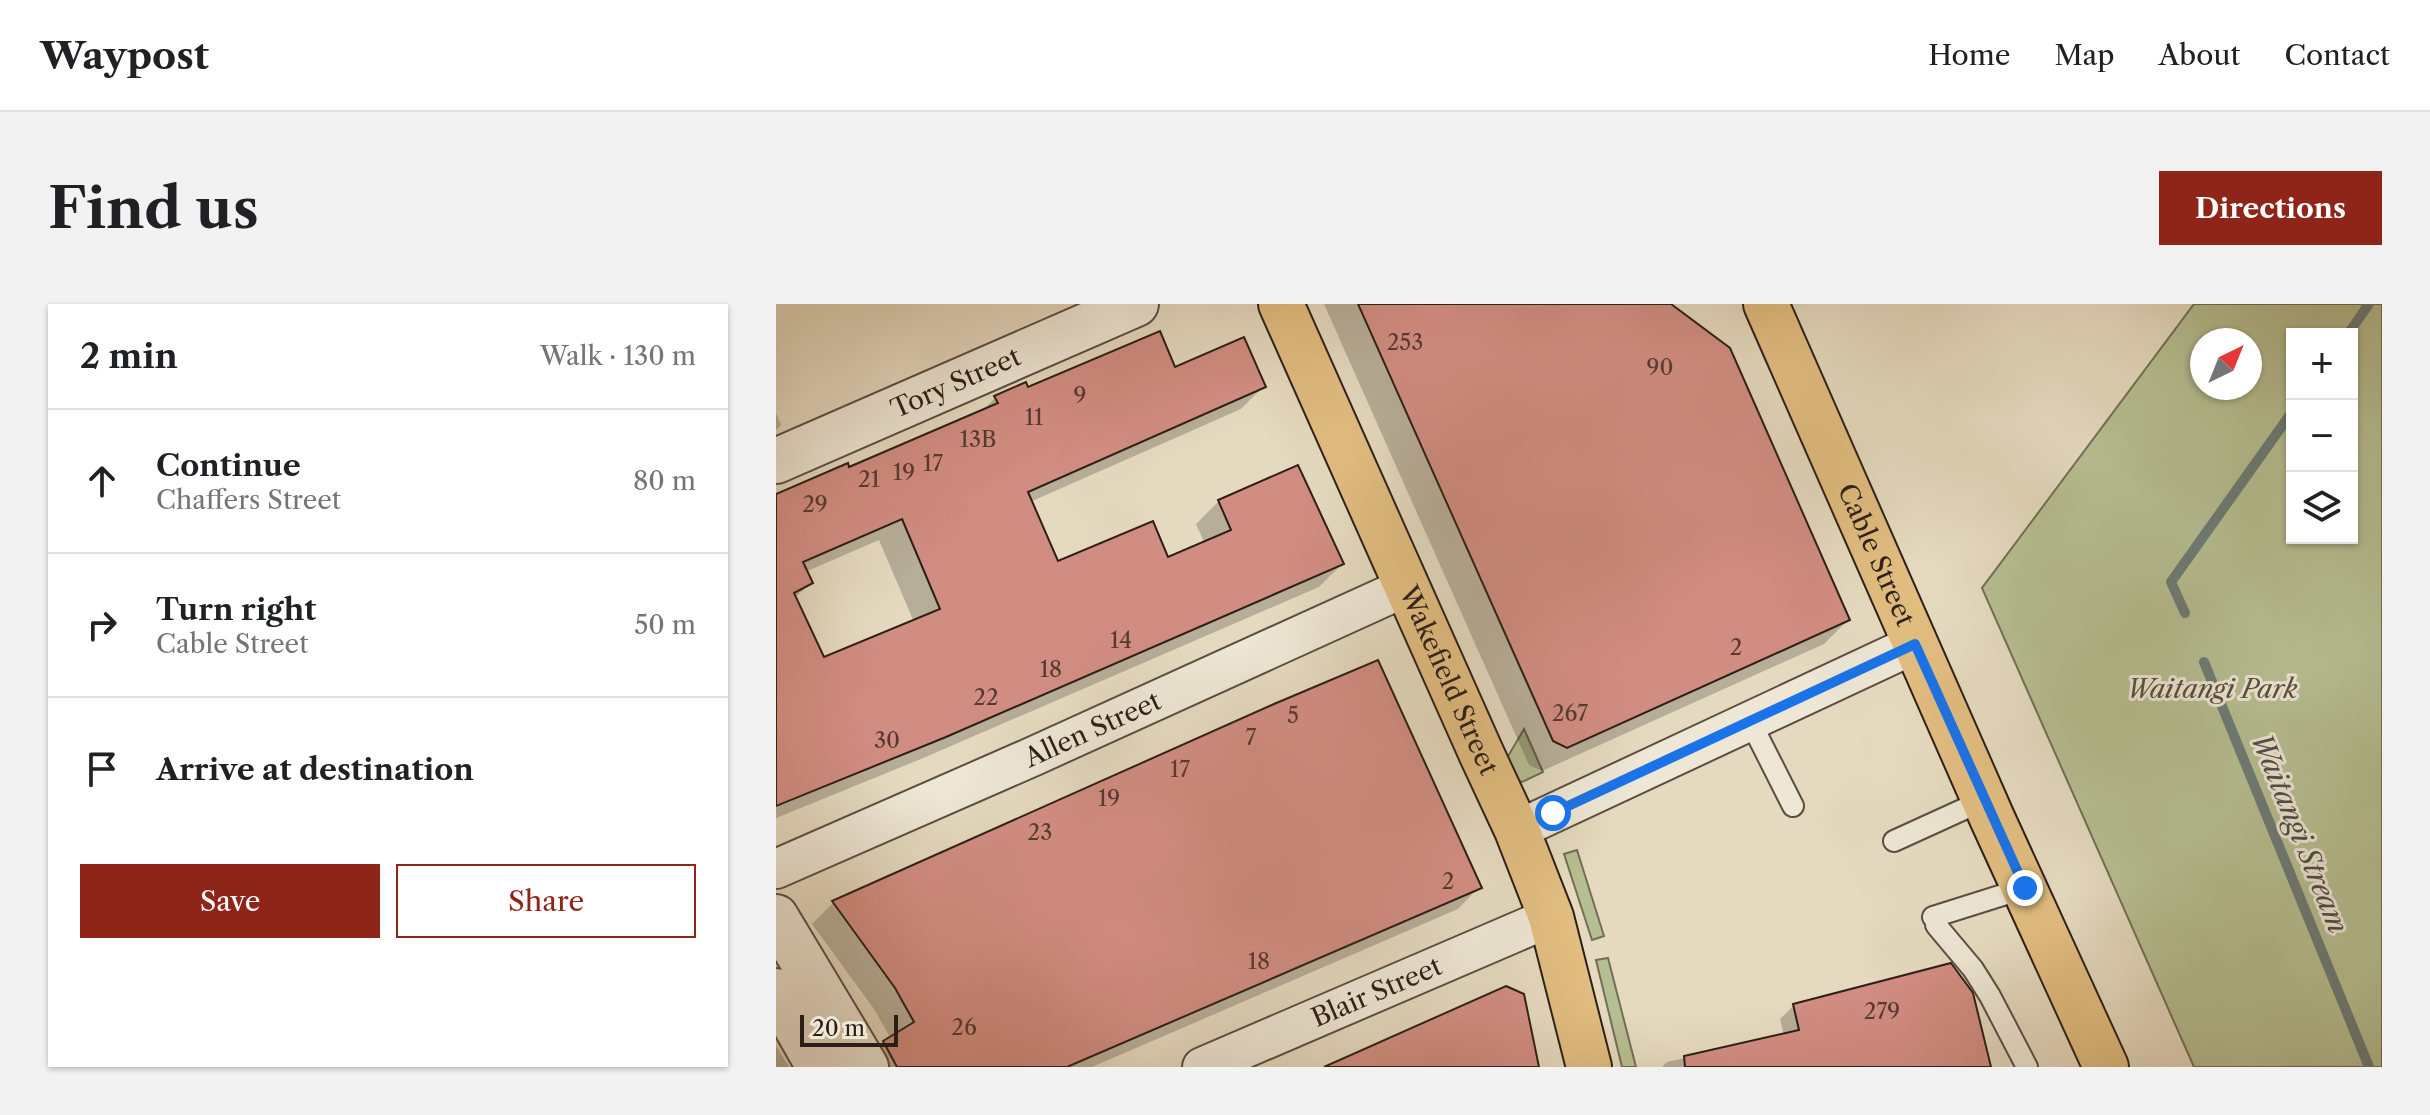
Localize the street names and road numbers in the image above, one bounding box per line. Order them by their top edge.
street label: Tory Street [886,340,1026,425]
street label: Cable Street [1831,479,1922,632]
street label: Wakefield Street [1392,580,1505,781]
street label: Allen Street [1018,684,1166,775]
street label: Blair Street [1307,950,1447,1034]

